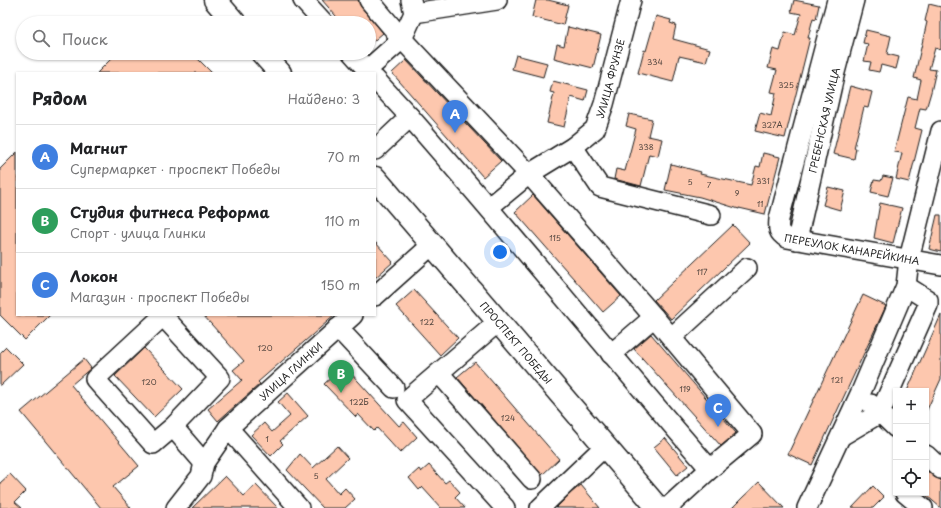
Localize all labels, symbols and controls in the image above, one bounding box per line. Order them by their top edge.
search box [16,16,376,60]
icon: search [30,27,52,49]
text: Поиск [62,27,108,50]
street label: УЛИЦА ФРУНЗЕ [592,37,628,120]
house number: 334 [647,56,663,68]
street label: ГРЕБЕНСКАЯ УЛИЦА [804,65,843,174]
house number: 325 [778,79,794,91]
text: Рядом [32,85,87,111]
text: Найдено: 3 [288,89,360,108]
pin: A [442,100,468,133]
house number: 327А [761,119,783,131]
text: Магнит [70,136,127,159]
house number: 338 [638,141,654,153]
text: A [40,147,50,166]
text: 70 m [327,147,360,166]
text: Супермаркет · проспект Победы [70,159,280,178]
house number: 331 [756,175,770,187]
house number: 5 [687,176,693,188]
house number: 7 [707,179,712,191]
house number: 9 [735,187,740,199]
house number: 11 [757,198,763,210]
text: Студия фитнеса Реформа [70,200,270,223]
text: B [41,211,49,230]
text: 110 m [325,211,360,230]
text: Спорт · улица Глинки [70,223,206,242]
street label: ПЕРЕУЛОК КАНАРЕЙКИНА [783,230,921,268]
house number: 115 [549,232,561,244]
your location [490,242,510,262]
text: Локон [70,264,118,287]
house number: 117 [696,266,708,278]
text: C [40,275,50,294]
text: 150 m [321,275,360,294]
text: Магазин · проспект Победы [70,287,250,306]
street label: ПРОСПЕКТ ПОБЕДЫ [477,298,556,387]
house number: 122 [420,316,434,328]
street label: УЛИЦА ГЛИНКИ [255,338,325,404]
house number: 120 [257,342,273,354]
pin: B [328,360,354,393]
house number: 121 [831,374,843,386]
house number: 120 [141,376,157,388]
house number: 119 [679,383,691,395]
map controls [893,388,929,496]
button: + [893,388,929,424]
pin: C [705,394,731,427]
house number: 122Б [349,396,369,408]
house number: 124 [501,412,515,424]
button: − [893,424,929,460]
house number: 1 [265,433,269,445]
button: locate [893,460,929,496]
house number: 5 [313,470,319,482]

